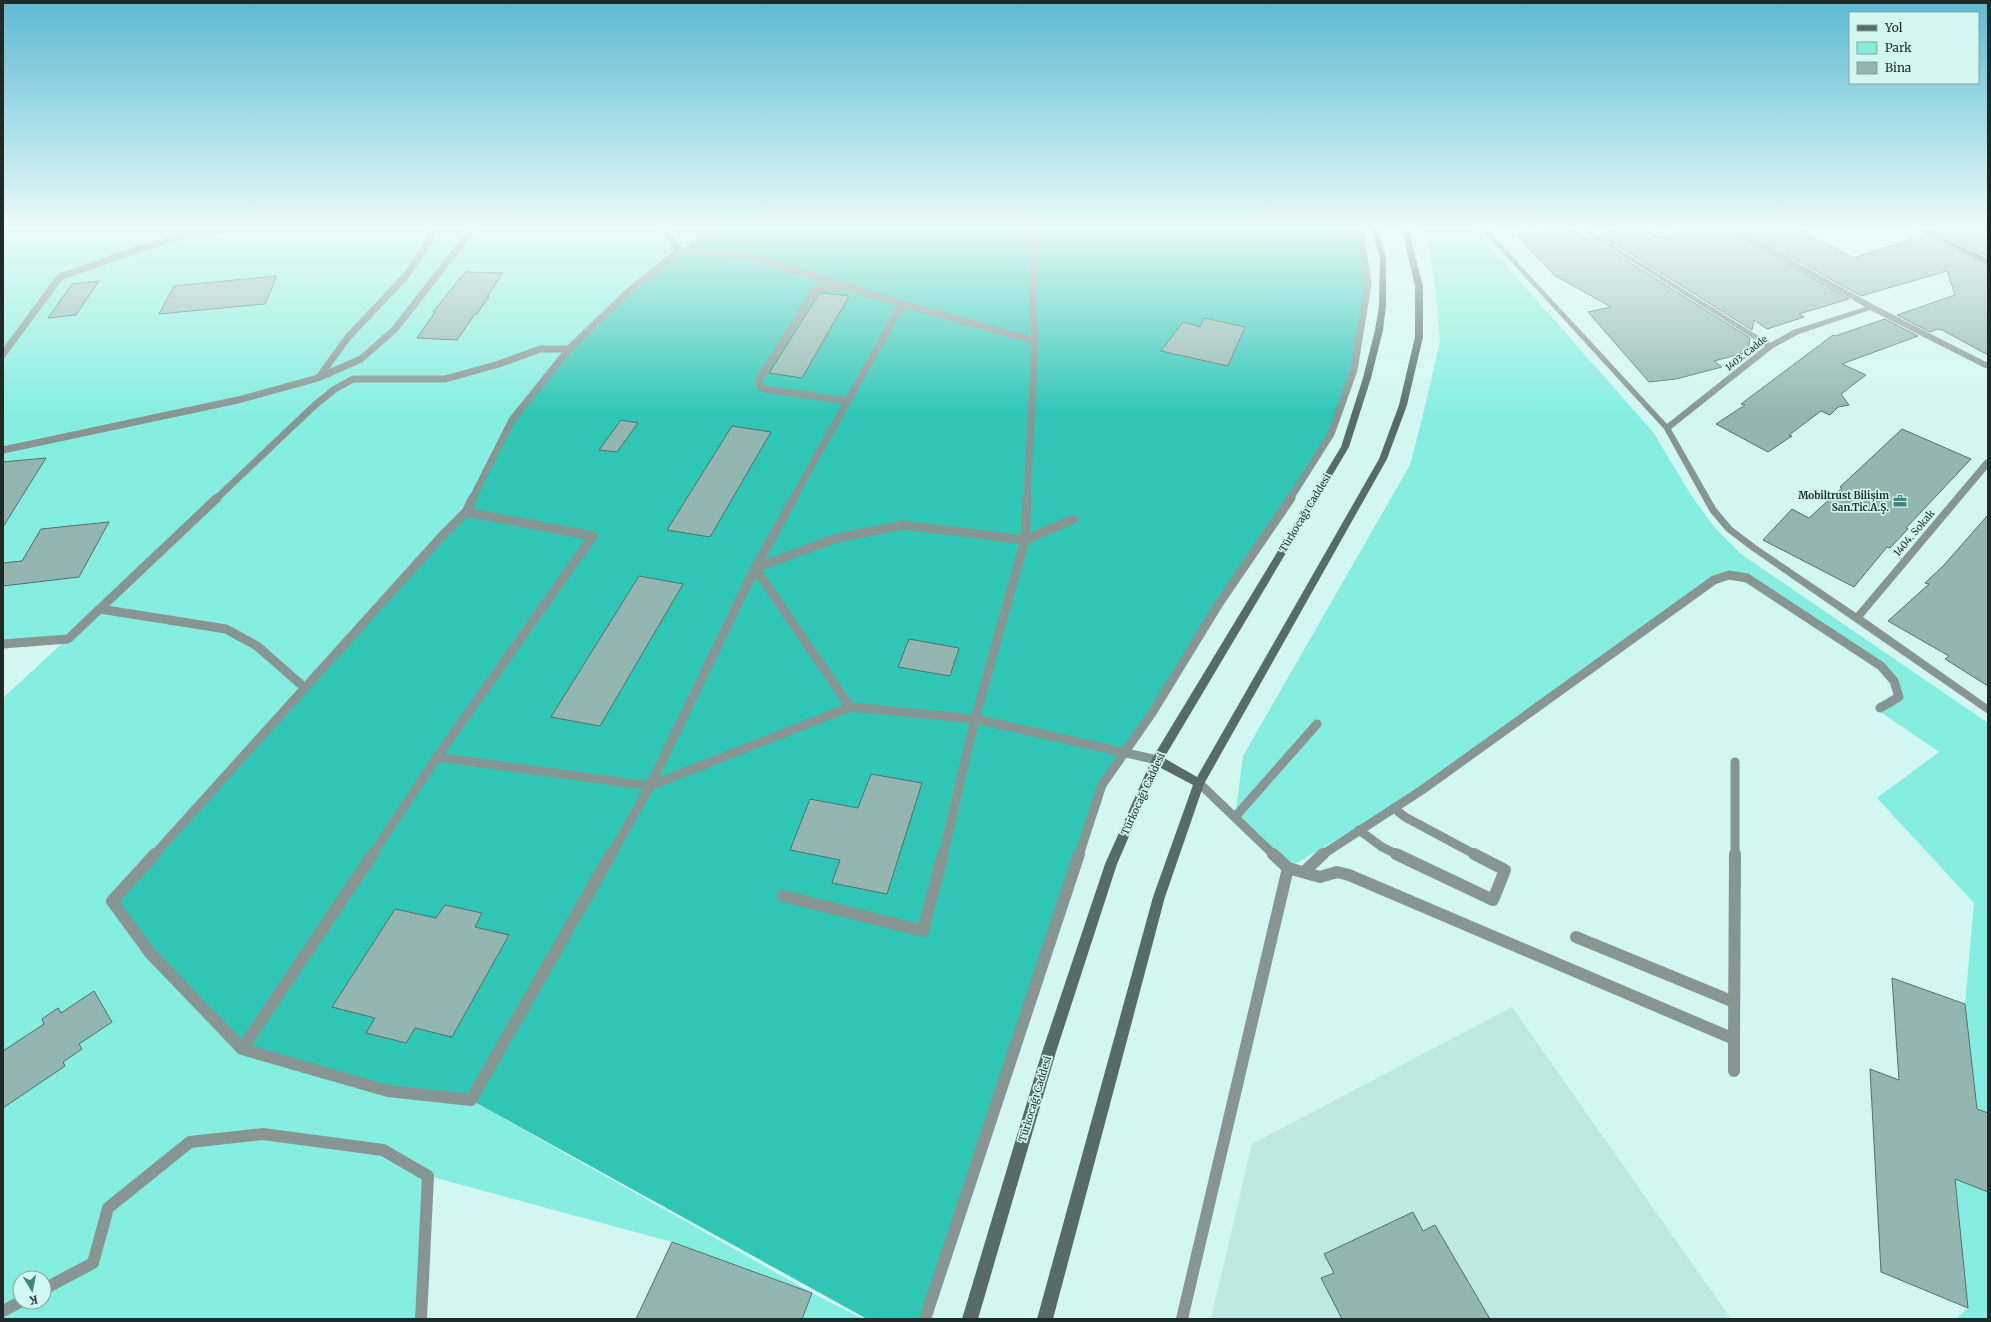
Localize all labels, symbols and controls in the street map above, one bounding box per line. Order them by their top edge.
legend [1849,12,1979,84]
text: Yol [1884,20,1903,35]
text: Park [1885,40,1912,55]
text: Bina [1885,60,1912,75]
street label: 1403. Cadde [1723,333,1769,373]
street label: Türkocağı Caddesi [1276,471,1334,555]
place label: Mobiltrust Bilişim San.Tic.A.Ş. [1798,489,1889,514]
office icon: Mobiltrust Bilişim San.Tic.A.Ş. [1892,493,1908,509]
street label: 1404. Sokak [1891,506,1938,559]
street label: Türkocağı Caddesi [1118,751,1168,837]
street label: Türkocağı Caddesi [1016,1054,1054,1144]
north arrow [12,1270,52,1310]
text: K [28,1292,39,1308]

